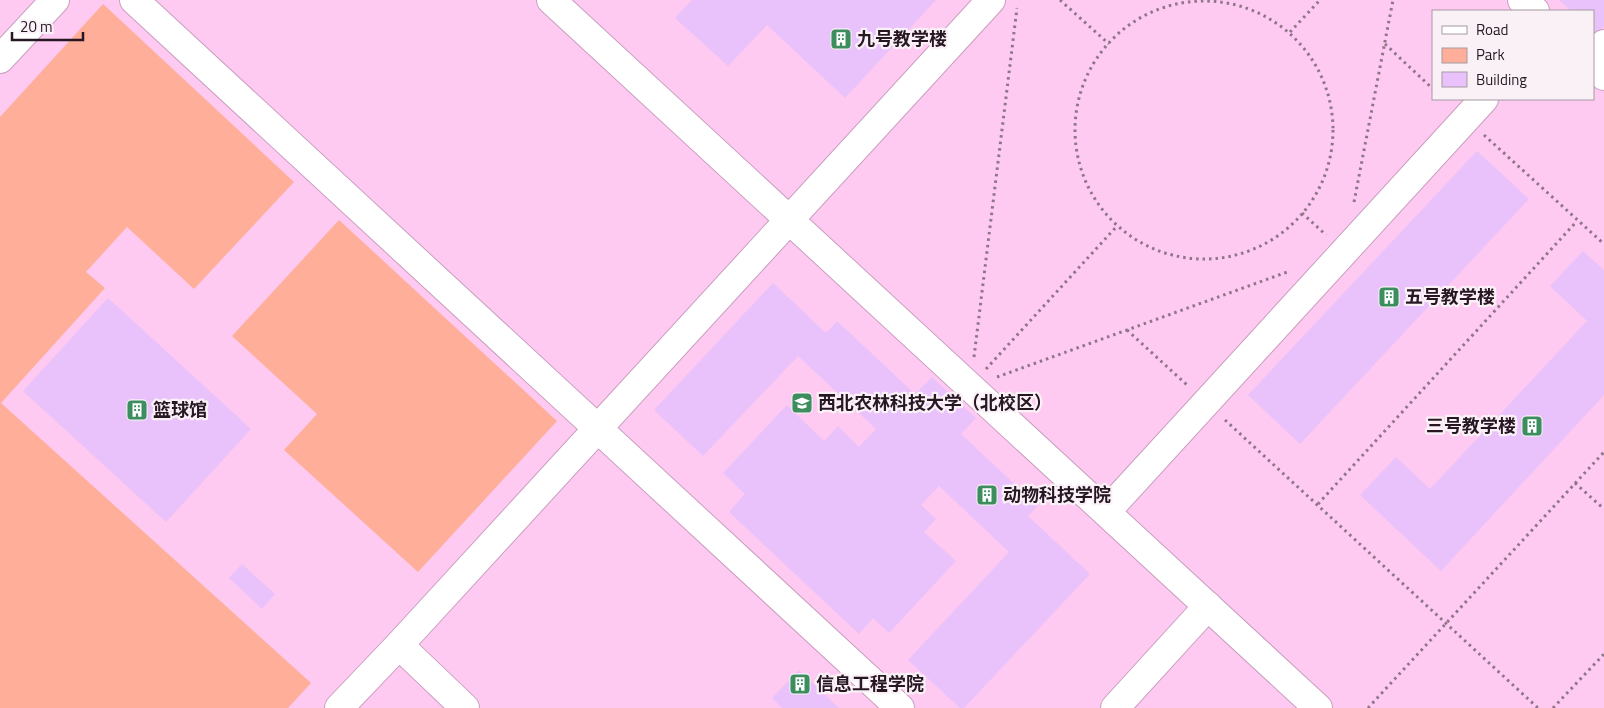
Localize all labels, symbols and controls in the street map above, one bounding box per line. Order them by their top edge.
scale bar [12,10,84,42]
legend [1432,10,1594,100]
text: 20 m [20,15,53,38]
text: Road [1476,18,1508,41]
place label: 九号教学楼 [857,25,947,52]
building icon: 九号教学楼 [829,27,853,51]
text: Park [1476,43,1505,66]
text: Building [1476,68,1527,91]
place label: 五号教学楼 [1405,283,1495,310]
building icon: 五号教学楼 [1377,285,1401,309]
place label: 西北农林科技大学（北校区） [818,389,1052,416]
school or university icon: 西北农林科技大学（北校区） [790,391,814,415]
place label: 篮球馆 [153,396,207,423]
building icon: 篮球馆 [125,398,149,422]
place label: 三号教学楼 [1426,412,1516,439]
building icon: 三号教学楼 [1520,414,1544,438]
place label: 动物科技学院 [1003,481,1111,508]
building icon: 动物科技学院 [975,483,999,507]
place label: 信息工程学院 [816,670,924,697]
building icon: 信息工程学院 [788,672,812,696]

